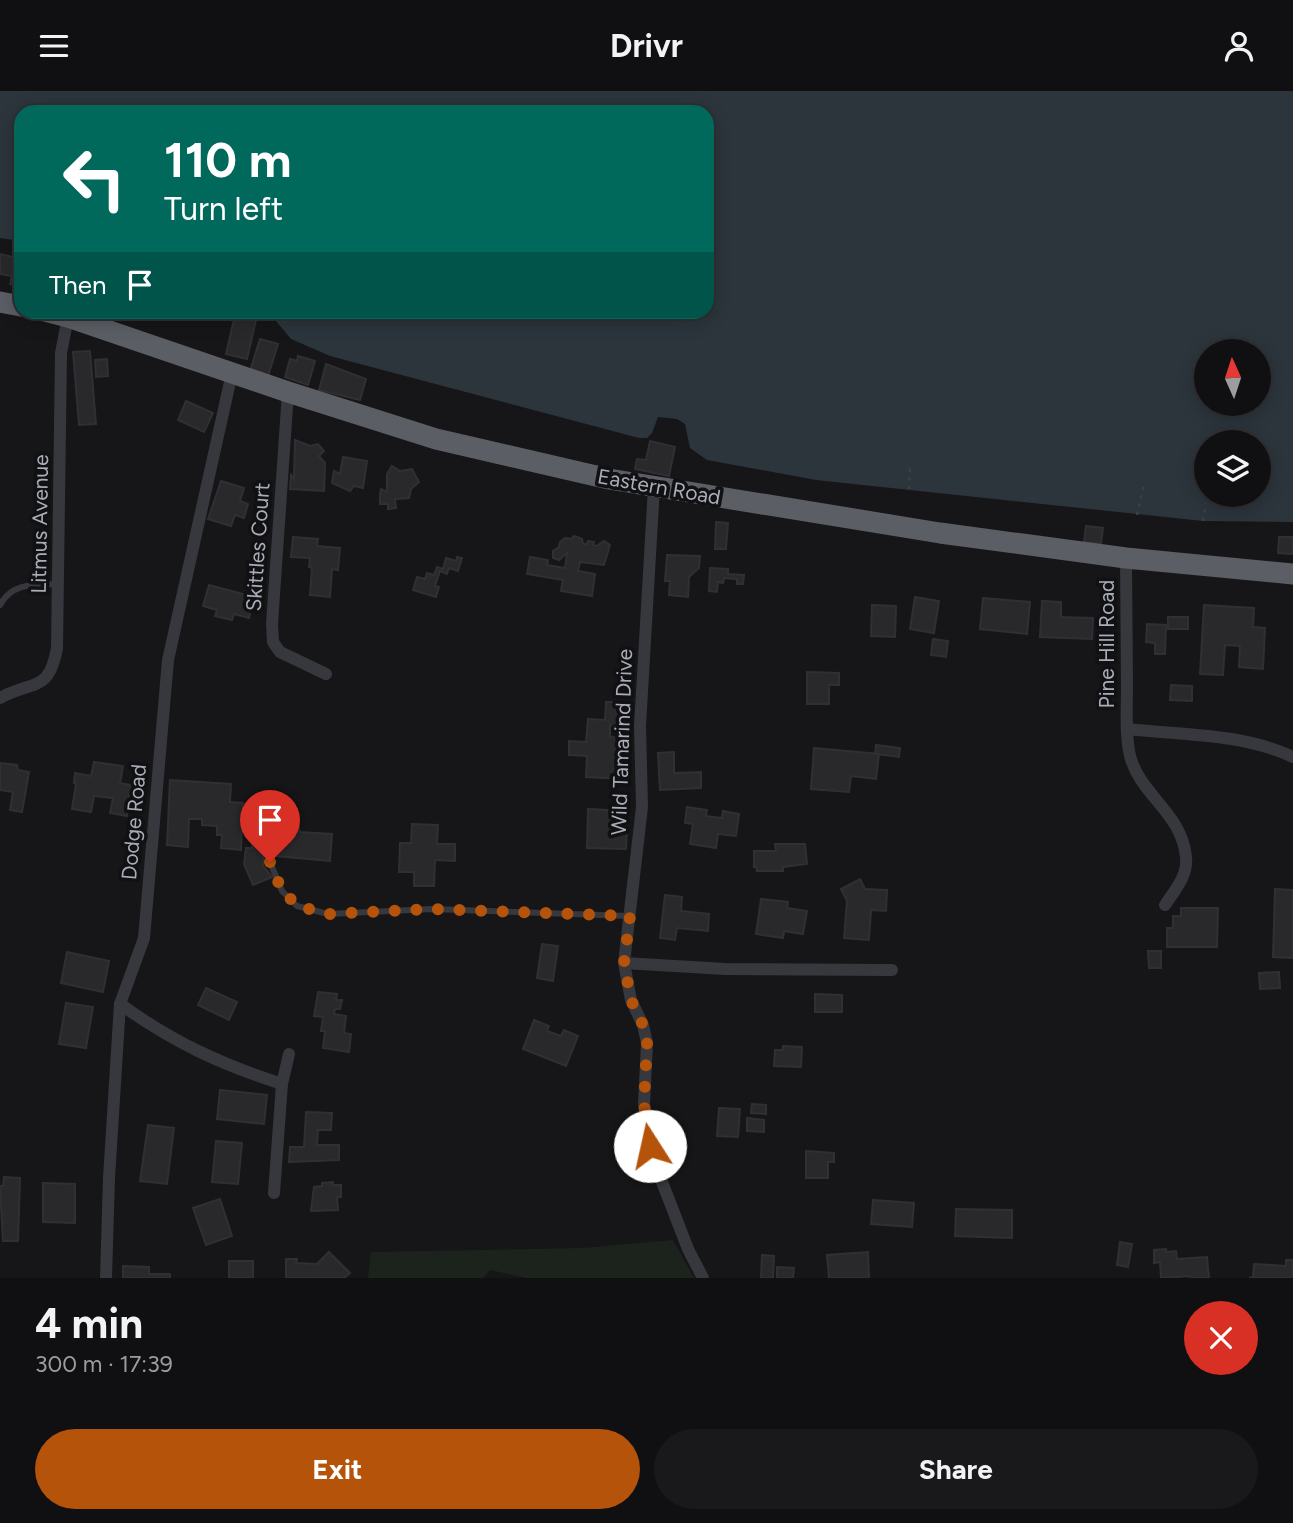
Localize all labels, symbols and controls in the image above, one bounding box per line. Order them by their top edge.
icon: menu [35,27,73,65]
text: Drivr [610,27,683,65]
icon: person [1220,27,1258,65]
text: 110 m [164,130,292,189]
icon: left [49,133,140,224]
text: Turn left [164,190,283,228]
icon: arrive [121,266,159,304]
text: Then [49,269,107,301]
north arrow [1194,339,1270,417]
map controls [1194,339,1271,507]
button: layers [1194,430,1271,507]
street label: Litmus Avenue [26,454,53,594]
street label: Eastern Road [596,463,723,510]
street label: Skittles Court [241,482,274,612]
street label: Pine Hill Road [1094,580,1119,708]
street label: Wild Tamarind Drive [606,648,637,836]
street label: Dodge Road [116,763,151,881]
pin [240,790,300,862]
icon: arrive [251,801,289,839]
position arrow [613,1109,687,1183]
text: 4 min [35,1298,143,1349]
button: close [1184,1301,1258,1375]
text: 300 m · 17:39 [35,1350,173,1378]
button: Exit [35,1429,640,1509]
button: Share [654,1429,1258,1509]

